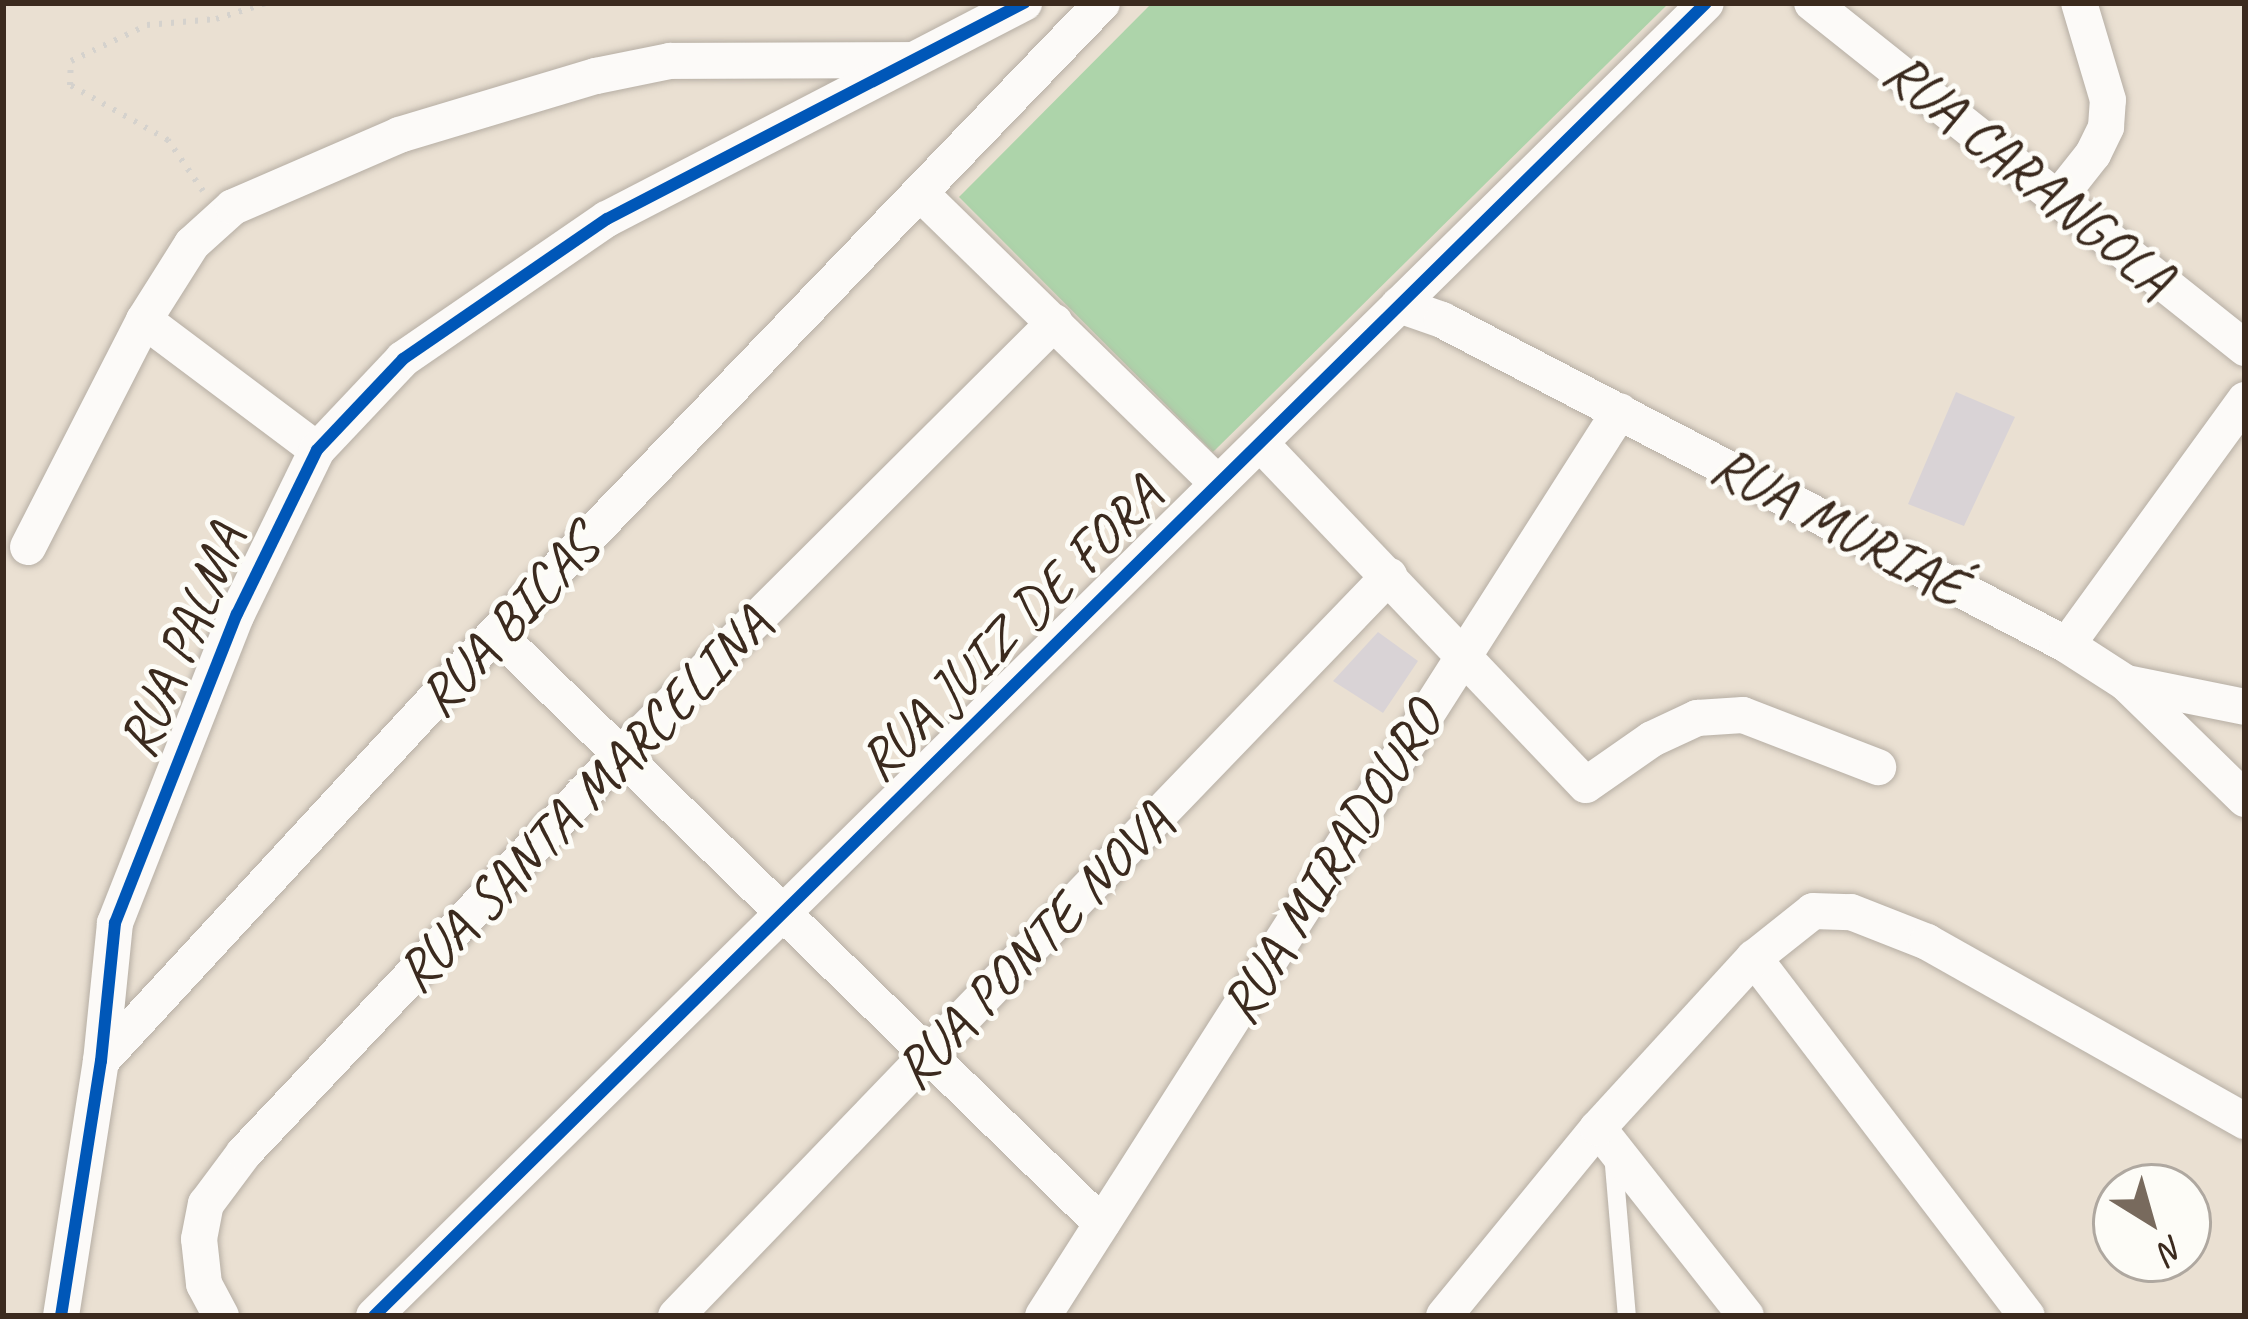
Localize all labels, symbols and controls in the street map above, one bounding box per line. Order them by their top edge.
street label: RUA CARANGOLA [1871,38,2187,312]
street label: RUA MURIAÉ [1701,431,1977,621]
street label: RUA JUIZ DE FORA [845,464,1175,794]
street label: RUA BICAS [404,514,612,730]
street label: RUA PALMA [103,516,261,766]
street label: RUA SANTA MARCELINA [379,590,787,1008]
street label: RUA MIRADOURO [1205,689,1457,1037]
street label: RUA PONTE NOVA [879,788,1187,1104]
north arrow [2092,1163,2212,1283]
text: N [2151,1226,2193,1272]

